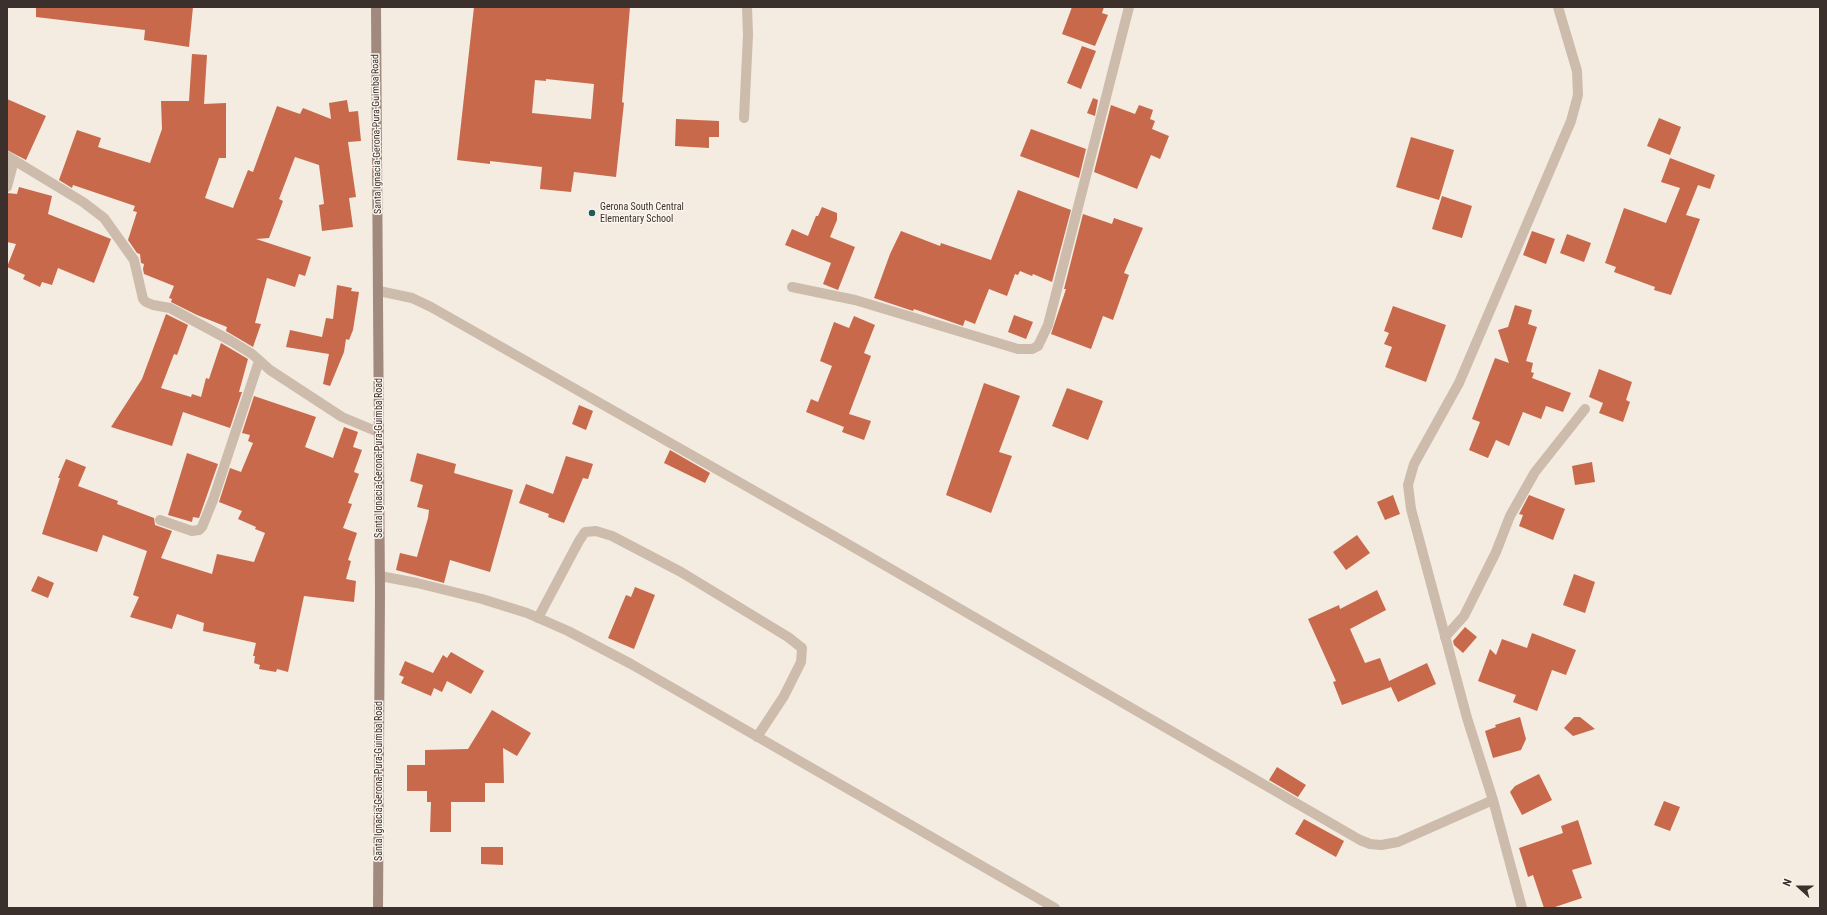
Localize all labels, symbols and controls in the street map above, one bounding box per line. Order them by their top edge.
street label: Santa Ignacia-Gerona-Pura-Guimba Road [370,54,384,214]
place label: Gerona South Central Elementary School [600,201,684,224]
marker: Gerona South Central Elementary School [587,208,597,218]
street label: Santa Ignacia-Gerona-Pura-Guimba Road [373,378,385,538]
street label: Santa Ignacia-Gerona-Pura-Guimba Road [373,701,385,861]
north arrow [1779,867,1819,907]
text: N [1780,877,1795,888]

